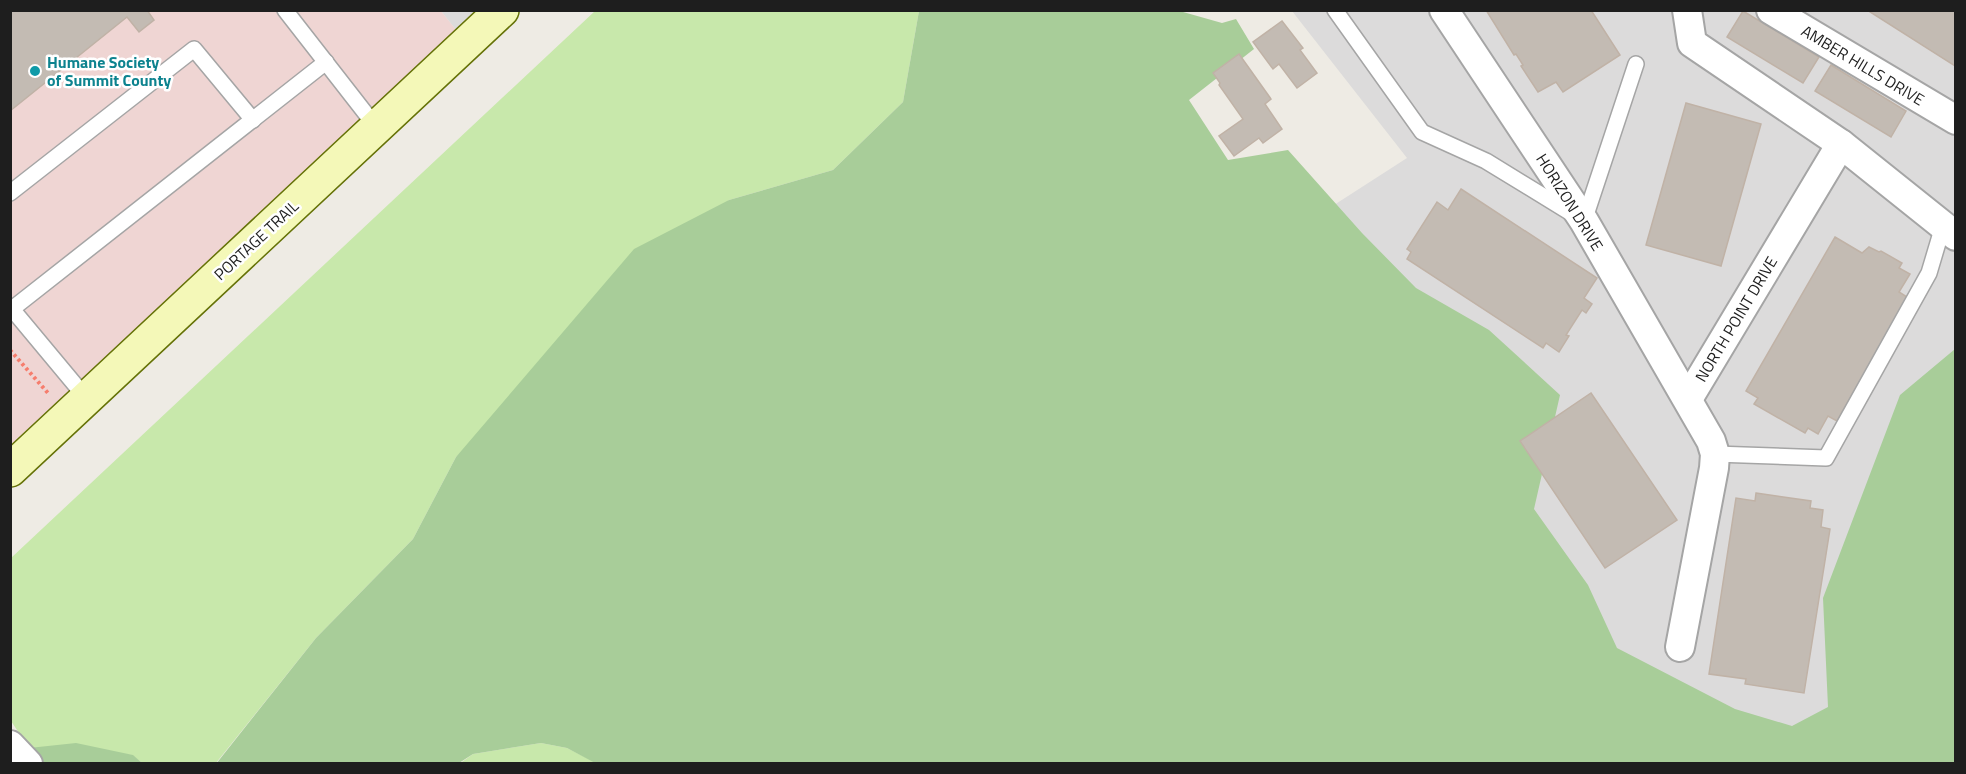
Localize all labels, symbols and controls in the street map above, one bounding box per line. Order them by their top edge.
street label: AMBER HILLS DRIVE [1797,19,1929,111]
place label: Humane Society of Summit County [47,50,171,92]
marker: Humane Society of Summit County [28,64,42,78]
street label: HORIZON DRIVE [1530,149,1610,255]
street label: PORTAGE TRAIL [208,194,304,286]
street label: NORTH POINT DRIVE [1689,251,1783,386]

